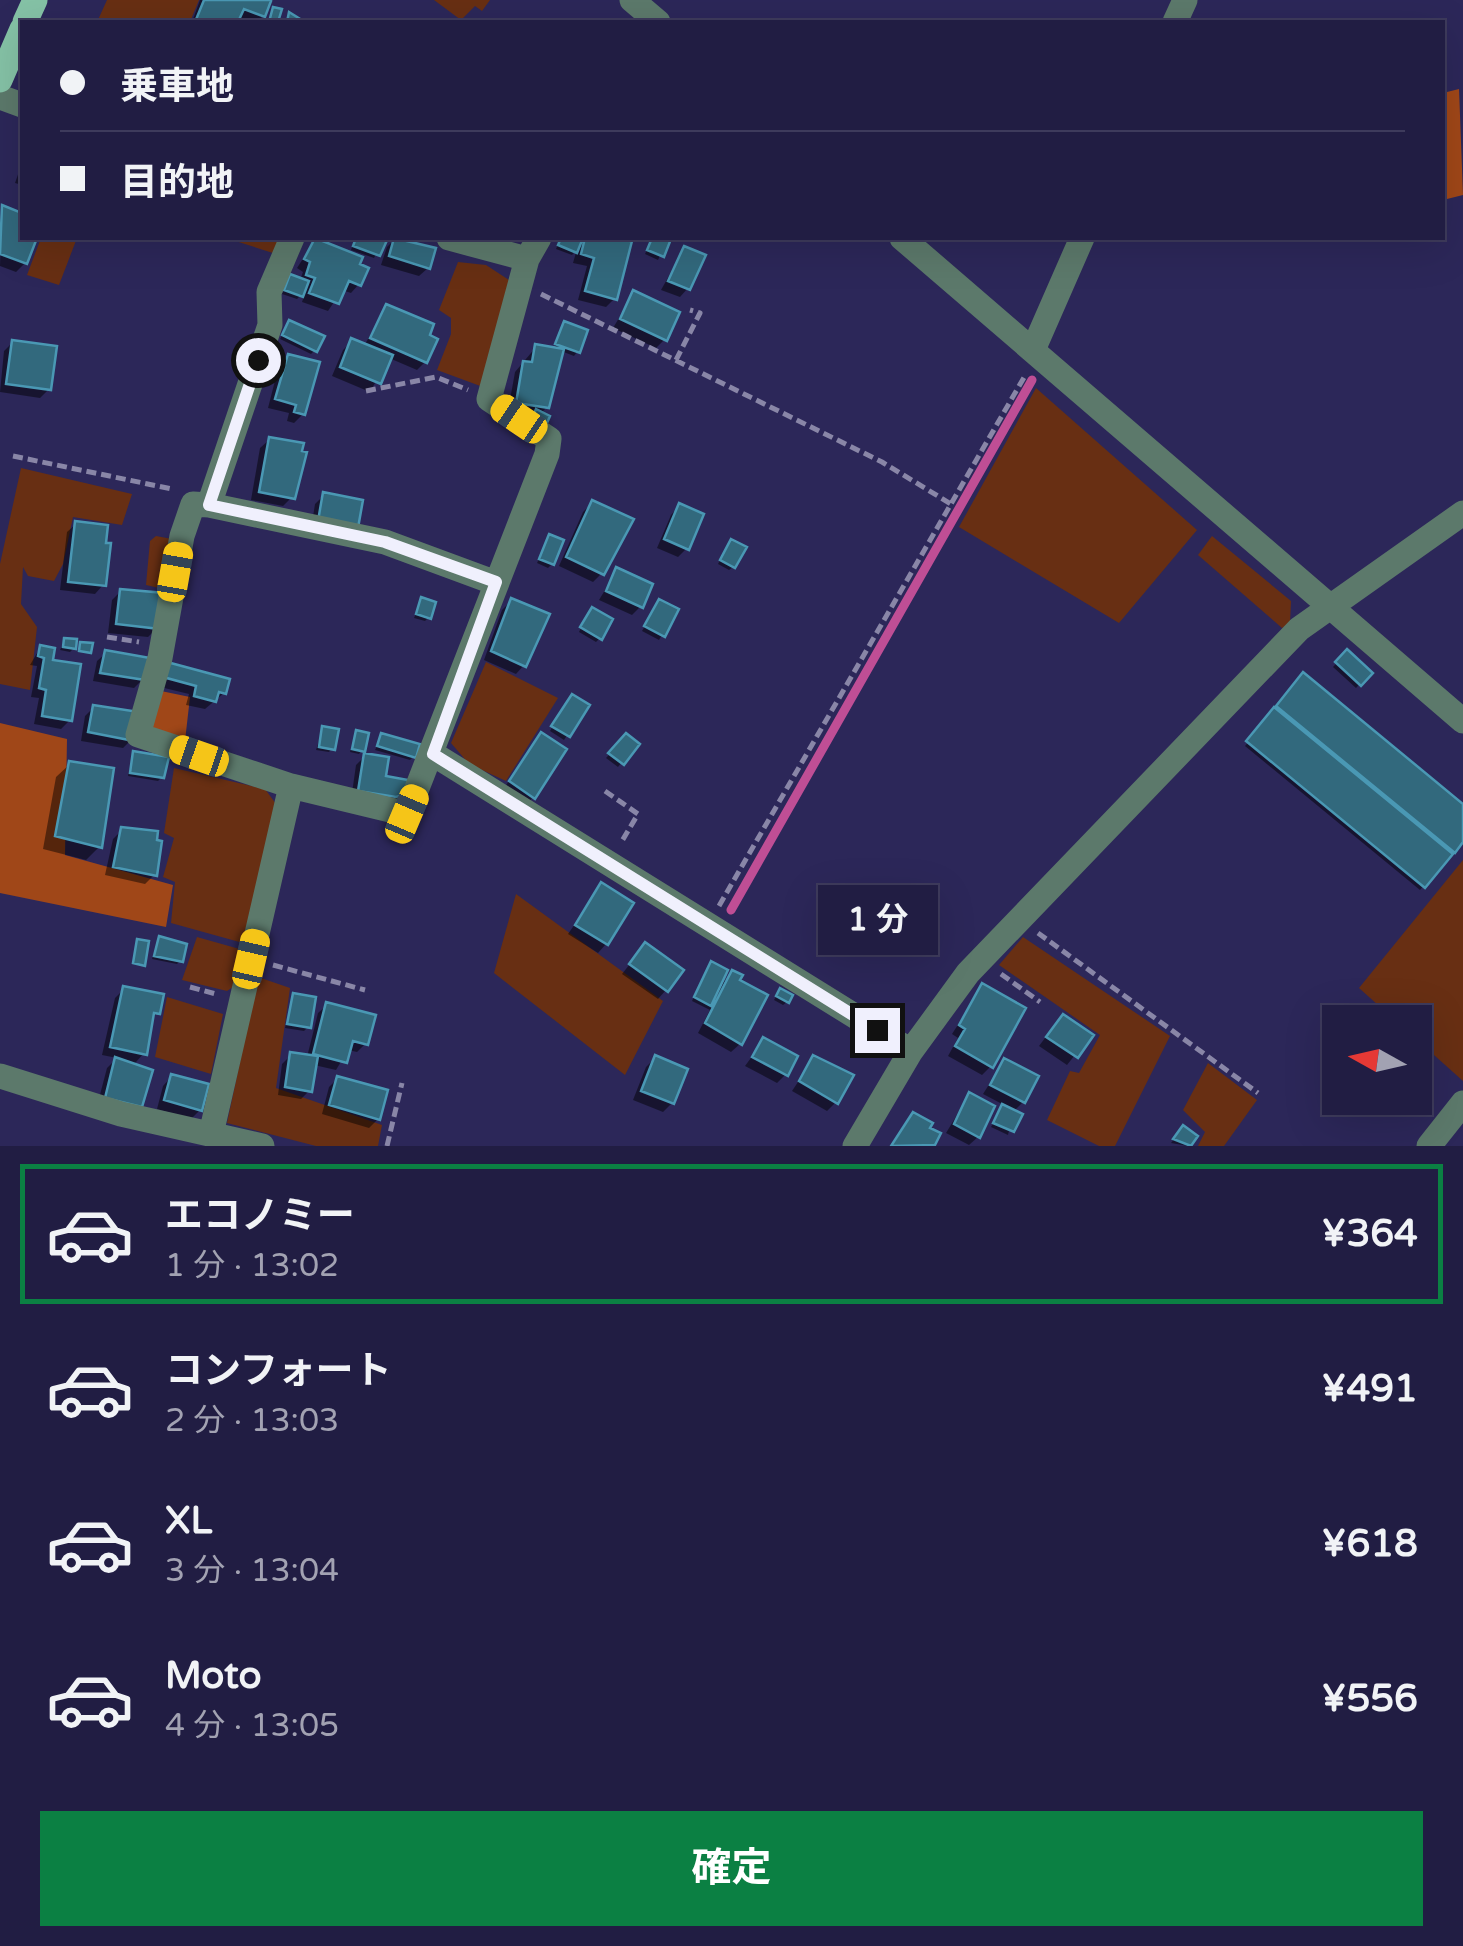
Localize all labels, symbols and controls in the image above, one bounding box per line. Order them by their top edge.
text: 乗車地 [120,64,234,110]
text: 目的地 [120,160,234,206]
route start [236,338,281,383]
car [486,390,552,448]
car [155,540,195,604]
car [166,732,232,780]
car [381,781,433,847]
callout: 1 分 [817,885,937,955]
text: 1 分 [848,901,908,939]
car [230,926,272,992]
north arrow [1322,1005,1432,1115]
map controls [1322,1005,1432,1115]
route end [855,1008,900,1053]
icon: car [45,1189,135,1279]
text: エコノミー [165,1193,355,1239]
text: ¥364 [1321,1211,1418,1257]
text: 1 分 · 13:02 [165,1247,339,1285]
icon: car [45,1344,135,1434]
text: コンフォート [165,1348,392,1394]
text: ¥491 [1321,1366,1418,1412]
text: 2 分 · 13:03 [165,1402,339,1440]
text: XL [165,1498,212,1544]
icon: car [45,1499,135,1589]
text: ¥618 [1321,1521,1418,1567]
text: 3 分 · 13:04 [165,1552,339,1590]
text: Moto [165,1653,261,1699]
icon: car [45,1654,135,1744]
text: ¥556 [1321,1676,1418,1722]
text: 4 分 · 13:05 [165,1707,339,1745]
button: 確定 [40,1811,1423,1926]

